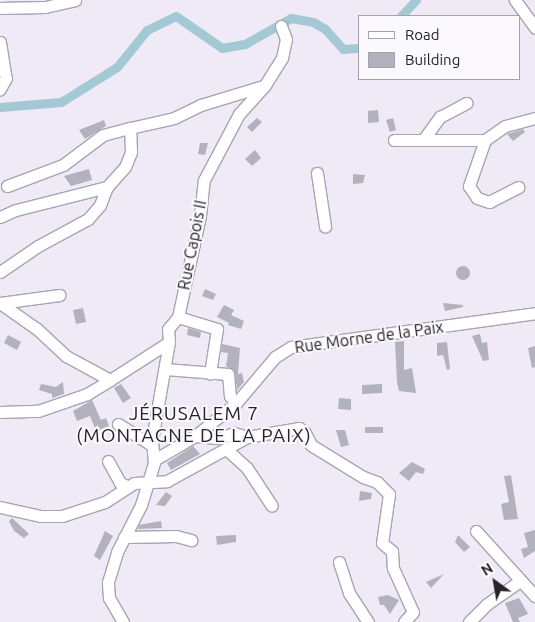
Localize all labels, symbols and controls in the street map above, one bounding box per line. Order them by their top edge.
legend [358,15,520,80]
text: Road [405,26,440,43]
text: Building [405,51,460,68]
street label: Rue Capois II [174,198,210,292]
street label: Rue Morne de la Paix [293,317,445,357]
district label: JÉRUSALEM 7 (MONTAGNE DE LA PAIX) [74,403,314,447]
north arrow [470,557,520,607]
text: N [478,560,496,579]

